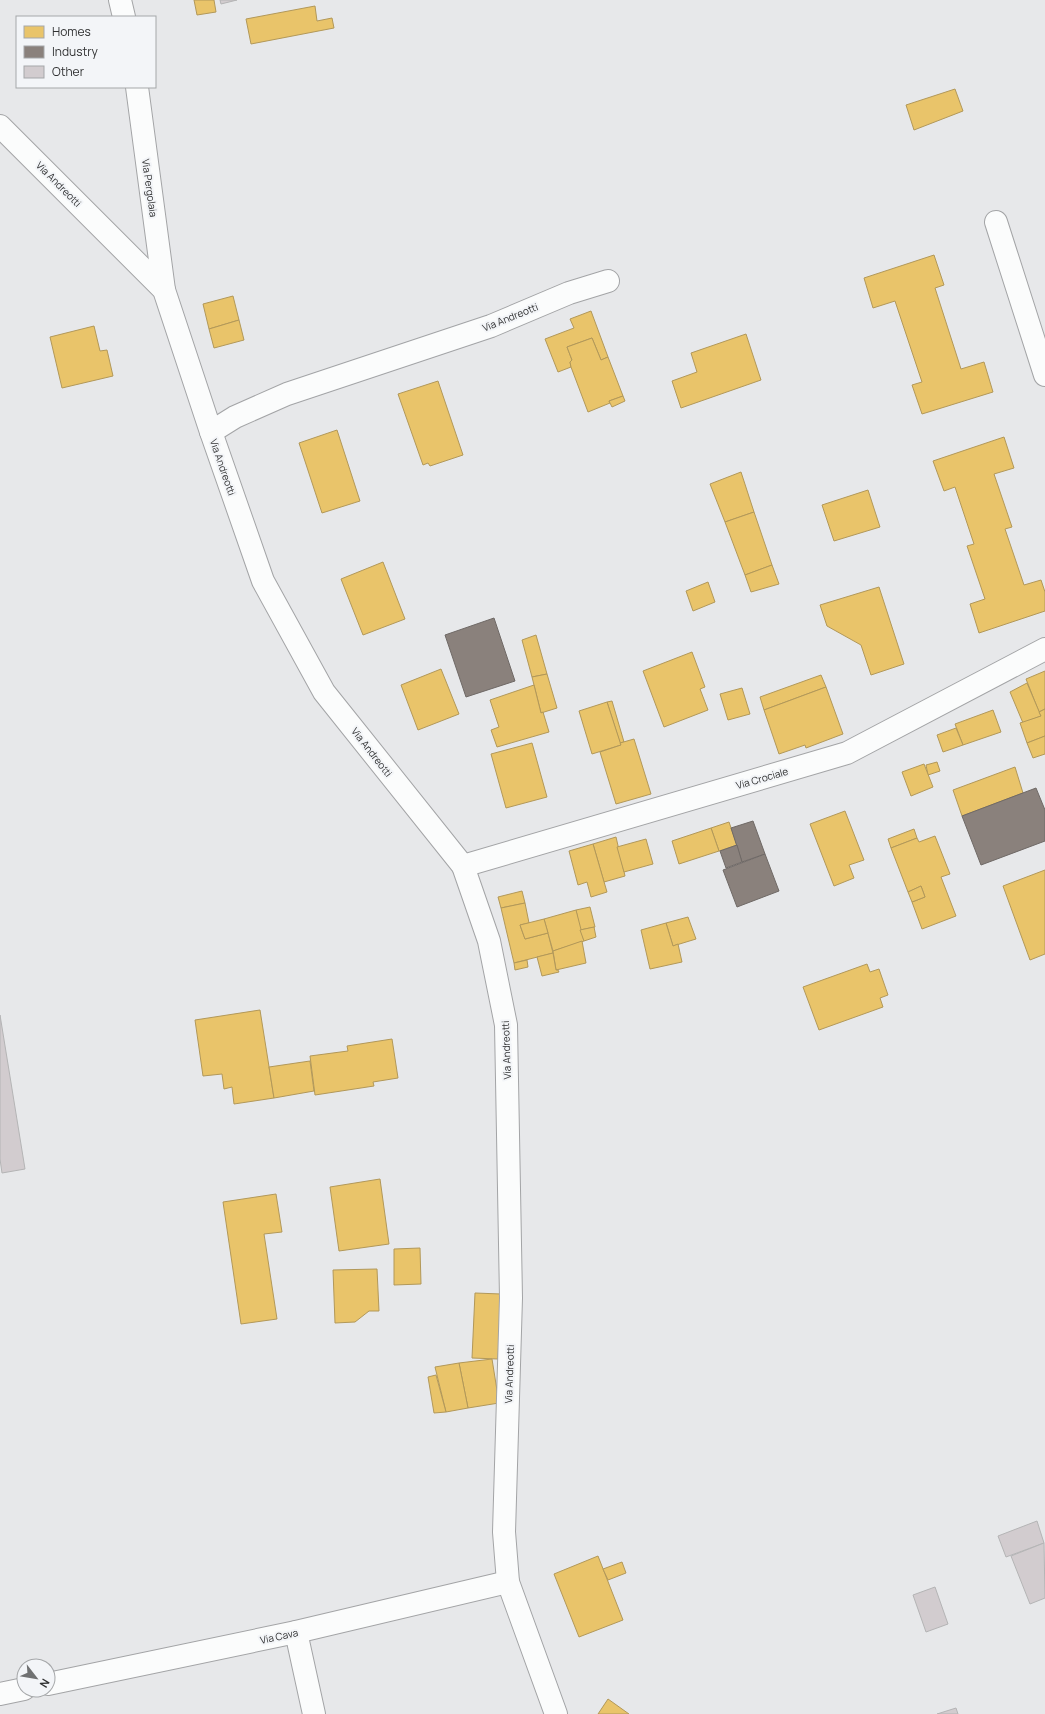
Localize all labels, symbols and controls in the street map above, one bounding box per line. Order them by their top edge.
legend [16,16,156,88]
text: Homes [52,23,91,40]
text: Industry [52,43,98,60]
text: Other [52,63,85,80]
street label: Via Andreotti [33,158,85,210]
street label: Via Pergolaia [139,158,161,218]
street label: Via Andreotti [480,299,540,335]
street label: Via Andreotti [207,437,239,497]
street label: Via Andreotti [348,724,396,780]
street label: Via Crociale [734,764,790,792]
street label: Via Andreotti [498,1020,514,1080]
street label: Via Andreotti [501,1344,517,1404]
street label: Via Cava [259,1625,299,1647]
north arrow [16,1658,56,1698]
text: N [36,1676,53,1691]

